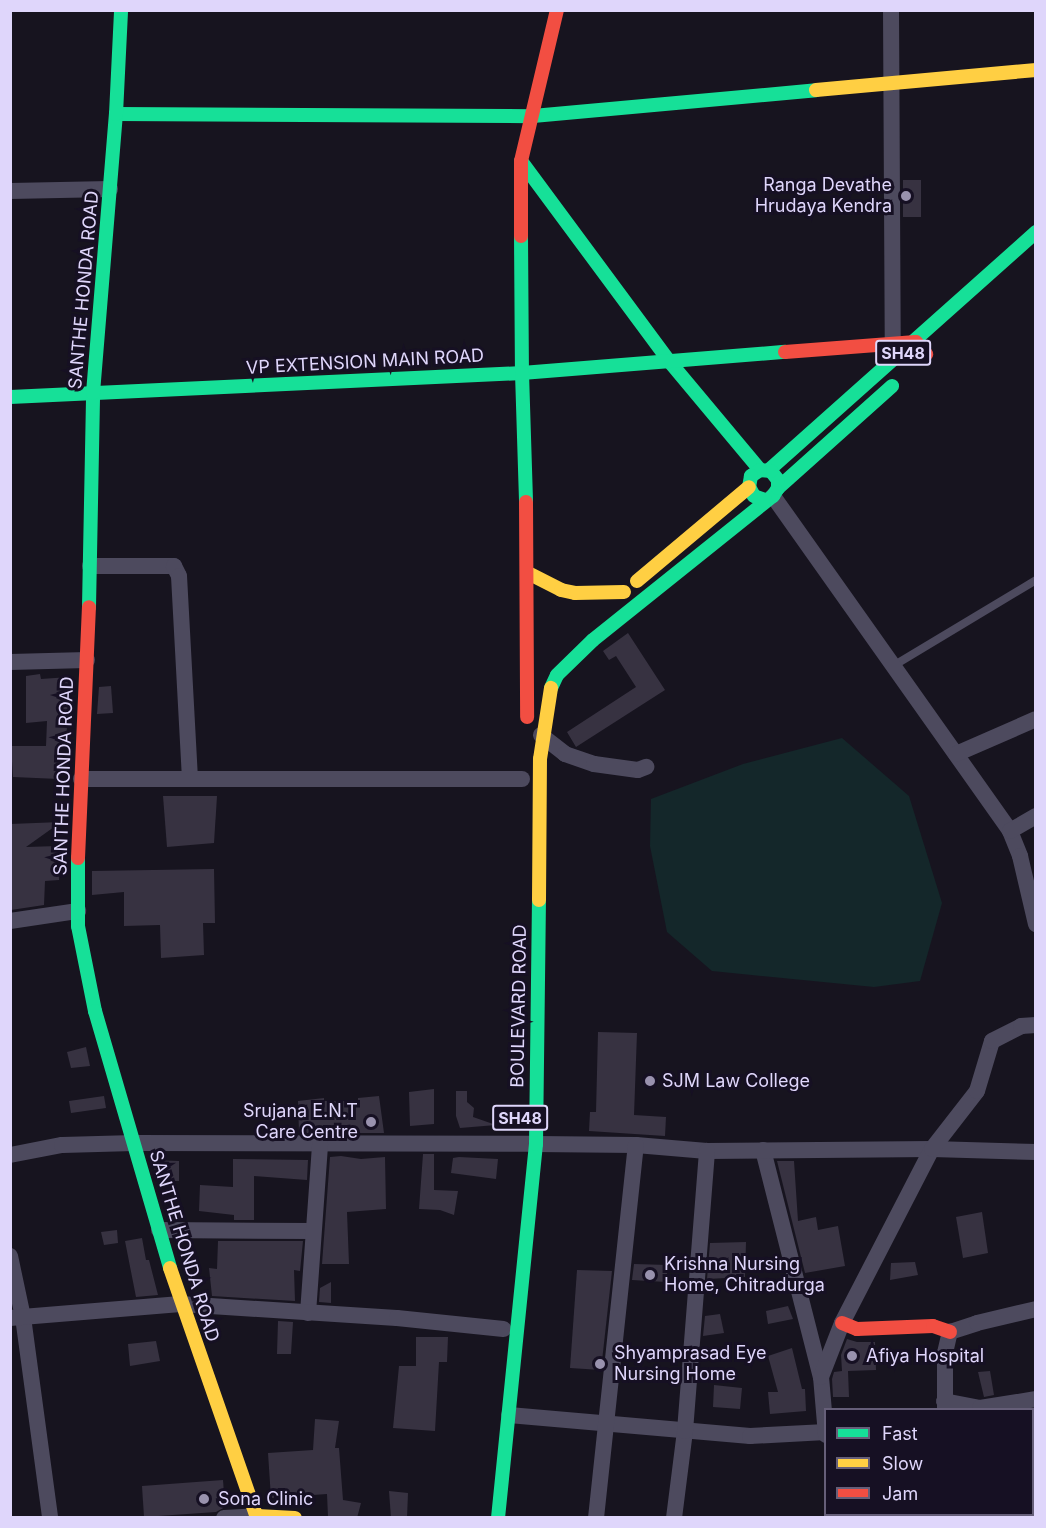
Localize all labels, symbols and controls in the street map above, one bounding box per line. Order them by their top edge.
place label: Ranga Devathe Hrudaya Kendra [755,175,892,218]
marker: Ranga Devathe Hrudaya Kendra [897,187,915,205]
street label: SANTHE HONDA ROAD [65,190,103,390]
road number: SH48 [874,340,932,366]
street label: VP EXTENSION MAIN ROAD [245,345,485,379]
street label: SANTHE HONDA ROAD [50,676,78,876]
street label: BOULEVARD ROAD [507,924,531,1088]
place label: SJM Law College [662,1070,810,1092]
marker: SJM Law College [643,1074,657,1088]
place label: Srujana E.N.T Care Centre [243,1101,358,1144]
road number: SH48 [492,1105,548,1131]
marker: Srujana E.N.T Care Centre [362,1113,380,1131]
street label: SANTHE HONDA ROAD [145,1148,223,1344]
place label: Krishna Nursing Home, Chitradurga [664,1254,825,1296]
marker: Krishna Nursing Home, Chitradurga [641,1266,659,1284]
place label: Shyamprasad Eye Nursing Home [614,1343,767,1386]
place label: Afiya Hospital [866,1345,984,1367]
marker: Afiya Hospital [843,1347,861,1365]
marker: Shyamprasad Eye Nursing Home [591,1355,609,1373]
legend [824,1408,1034,1516]
text: Fast [882,1423,918,1444]
text: Slow [882,1453,923,1474]
text: Jam [882,1483,918,1504]
place label: Sona Clinic [218,1488,313,1510]
marker: Sona Clinic [195,1490,213,1508]

